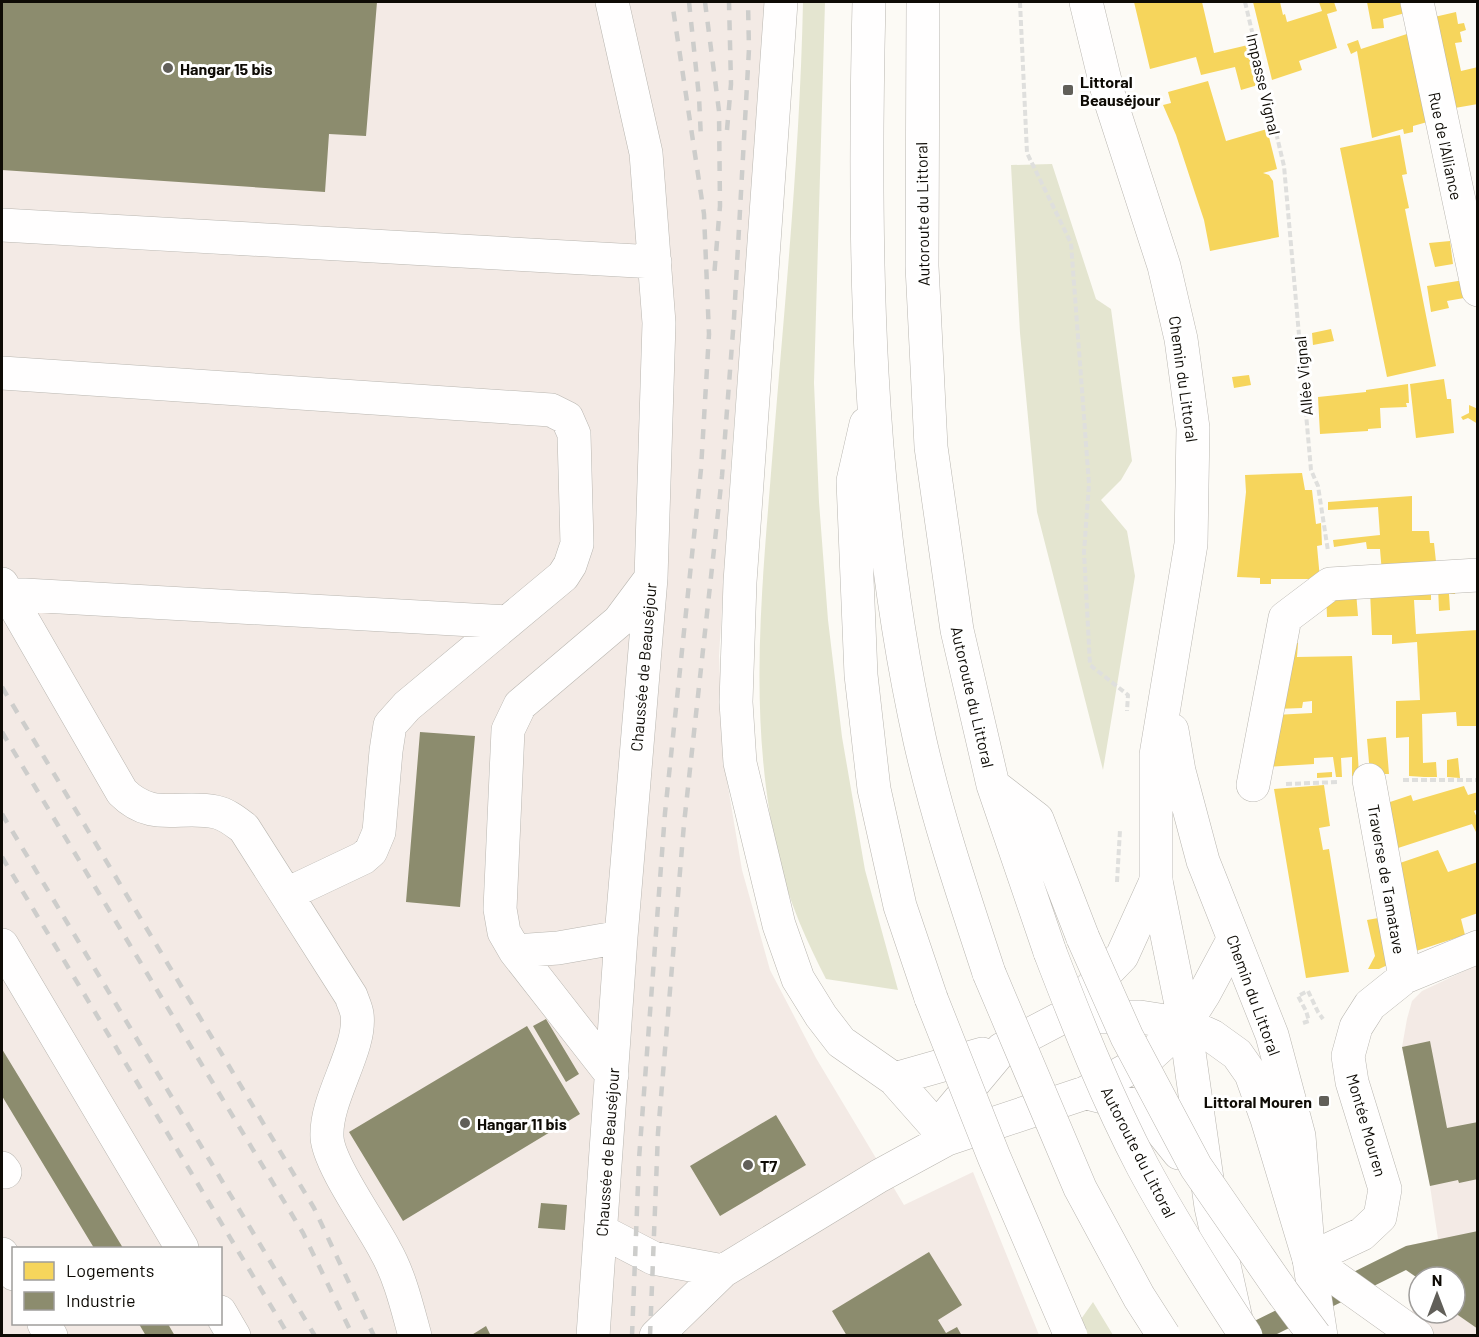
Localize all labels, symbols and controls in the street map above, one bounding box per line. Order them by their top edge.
street label: Impasse Vignal [1243,31,1285,137]
place label: Hangar 15 bis [180,59,273,78]
marker: Hangar 15 bis [161,61,175,75]
place label: Littoral Beauséjour [1080,72,1160,109]
marker: Littoral Beauséjour [1061,83,1075,97]
street label: Rue de l'Alliance [1425,90,1467,202]
street label: Autoroute du Littoral [911,142,933,286]
street label: Chemin du Littoral [1166,315,1202,443]
street label: Allée Vignal [1290,335,1316,417]
street label: Chaussée de Beauséjour [626,582,660,752]
street label: Autoroute du Littoral [948,625,998,769]
street label: Traverse de Tamatave [1364,803,1410,955]
street label: Chemin du Littoral [1223,932,1285,1058]
street label: Chaussée de Beauséjour [592,1067,622,1237]
street label: Montée Mouren [1343,1071,1391,1179]
street label: Autoroute du Littoral [1098,1083,1180,1221]
place label: Littoral Mouren [1204,1092,1312,1111]
marker: Littoral Mouren [1317,1094,1331,1108]
place label: Hangar 11 bis [477,1114,567,1133]
marker: Hangar 11 bis [458,1116,472,1130]
place label: T7 [760,1156,777,1175]
marker: T7 [741,1158,755,1172]
legend [12,1247,222,1325]
text: Logements [66,1259,155,1281]
north arrow [1407,1265,1467,1325]
text: N [1432,1270,1442,1289]
text: Industrie [66,1289,136,1311]

